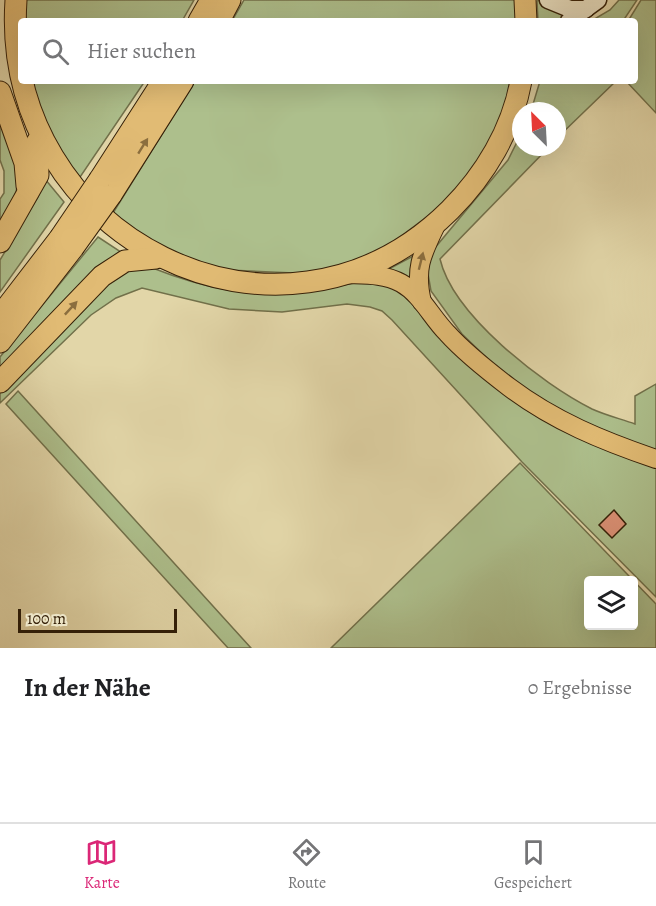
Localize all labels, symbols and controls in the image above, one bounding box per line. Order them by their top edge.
search box [18,18,638,84]
icon: search [39,35,72,68]
text: Hier suchen [87,36,196,66]
north arrow [512,102,566,156]
one-way arrow [137,137,148,154]
one-way arrow [416,252,426,270]
one-way arrow [64,301,78,315]
map controls [584,576,638,630]
button: layers [584,576,638,630]
scale bar [18,606,177,634]
text: 100 m [27,608,66,630]
text: In der Nähe [24,670,151,705]
text: 0 Ergebnisse [528,674,632,701]
tab: Karte [84,836,120,894]
tab: Route [288,836,326,894]
tab: Gespeichert [494,836,572,894]

